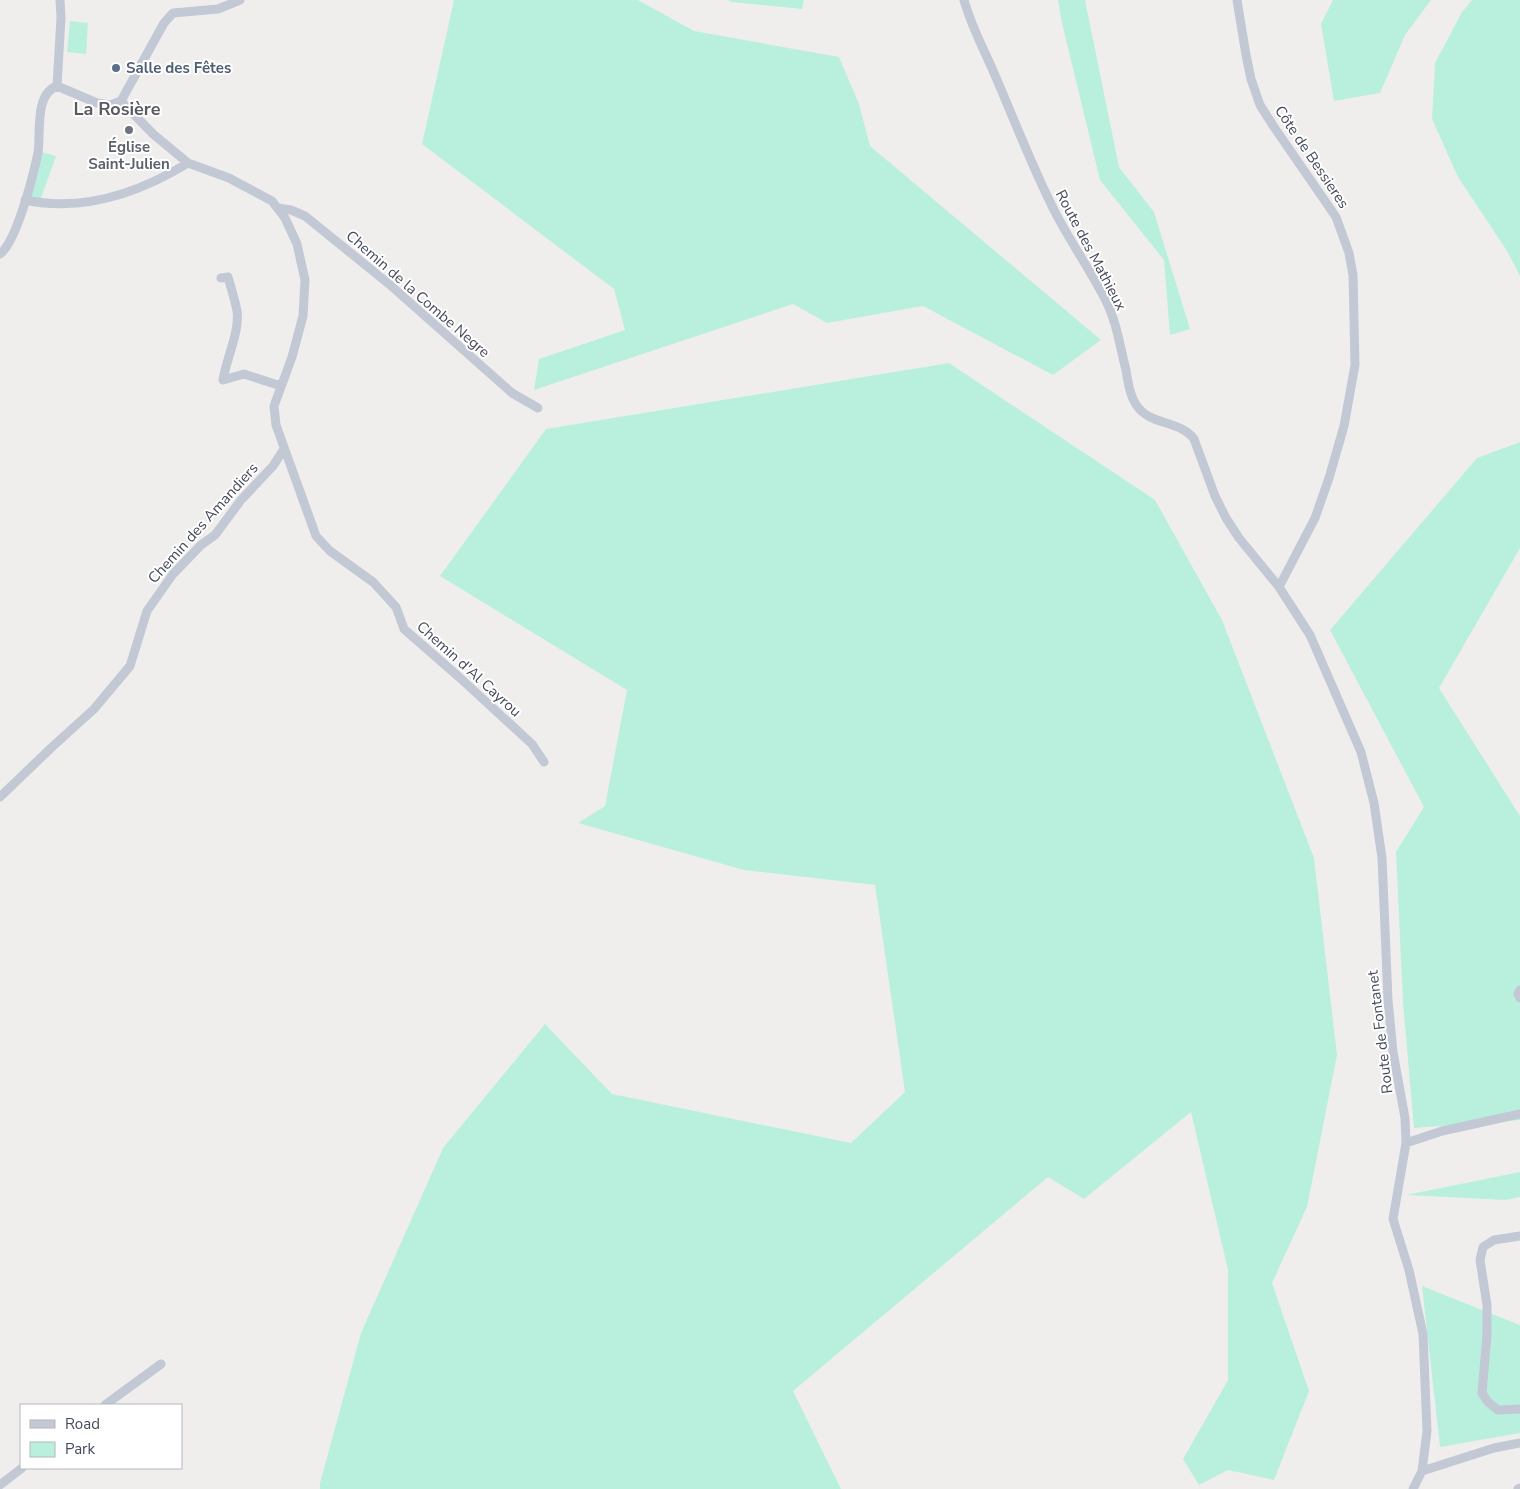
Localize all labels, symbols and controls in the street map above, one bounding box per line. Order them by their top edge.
place label: Salle des Fêtes [126,58,231,78]
marker: Salle des Fêtes [110,62,122,74]
district label: La Rosière [73,97,161,121]
street label: Côte de Bessieres [1270,102,1354,212]
marker: Église Saint-Julien [123,124,135,136]
place label: Église Saint-Julien [88,137,170,174]
street label: Route des Mathieux [1051,186,1131,314]
street label: Chemin de la Combe Negre [342,226,494,362]
street label: Chemin des Amandiers [143,458,263,588]
street label: Chemin d'Al Cayrou [413,617,525,721]
street label: Route de Fontanet [1362,969,1397,1095]
legend [20,1404,182,1469]
text: Road [65,1414,100,1434]
text: Park [65,1439,95,1459]

